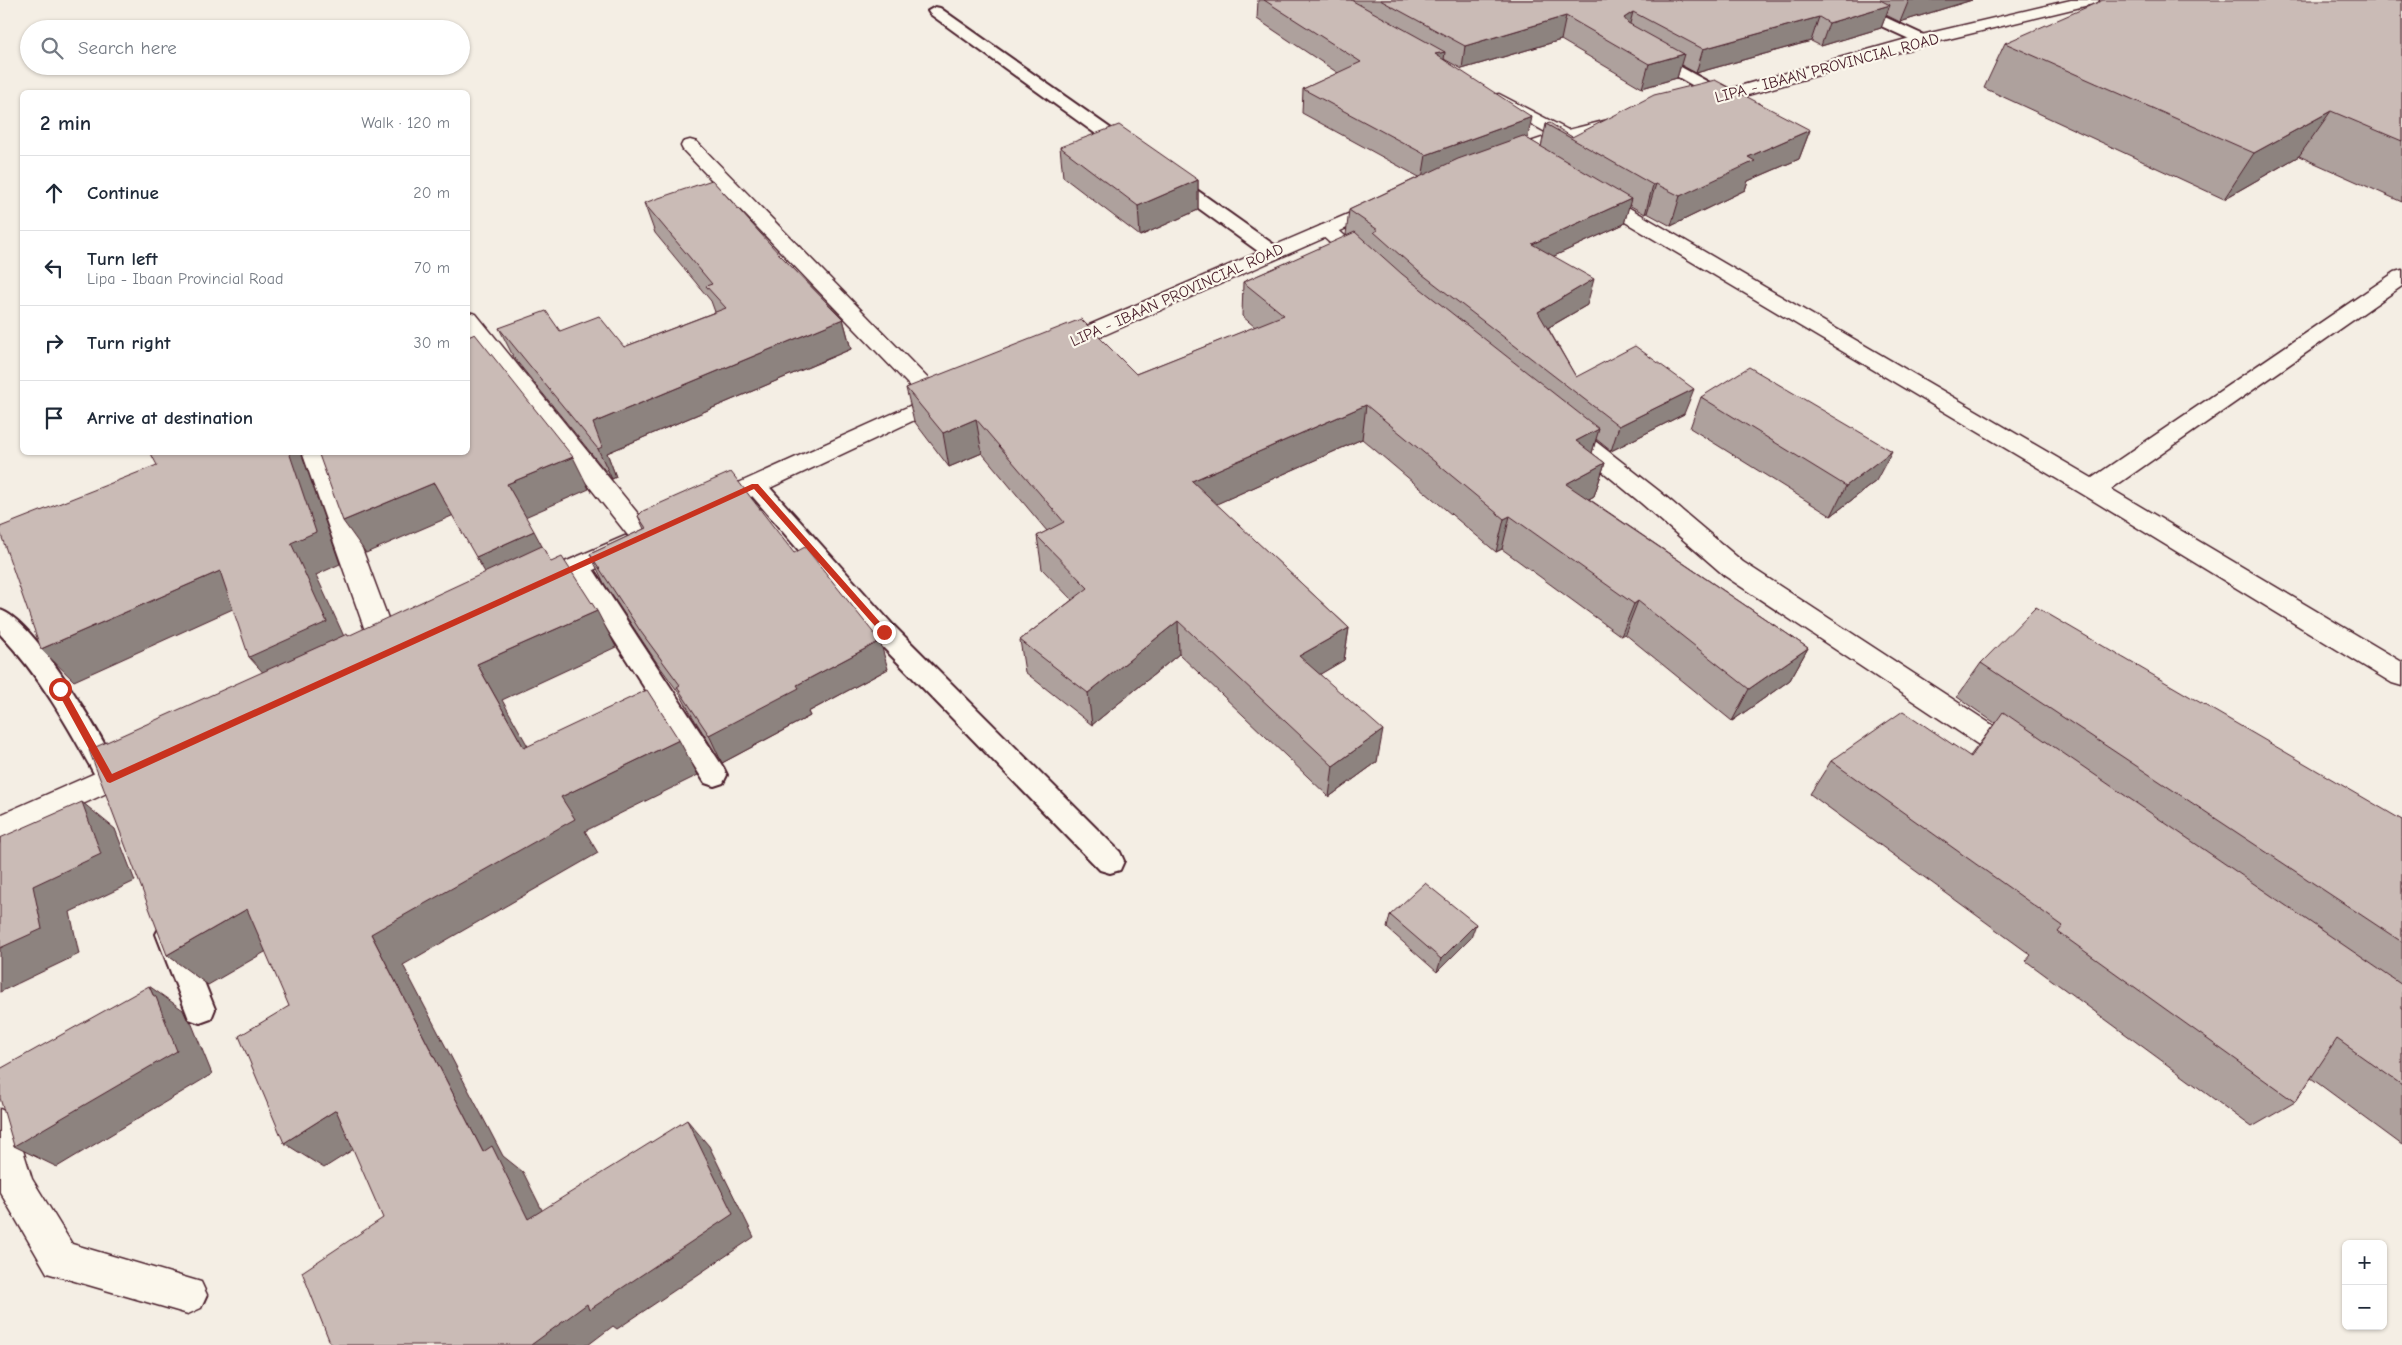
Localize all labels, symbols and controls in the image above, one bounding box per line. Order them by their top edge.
search box [20,20,470,75]
street label: LIPA - IBAAN PROVINCIAL ROAD [1713,29,1941,107]
icon: search [38,34,66,62]
text: Search here [78,37,177,59]
text: 2 min [40,111,91,135]
text: Walk · 120 m [361,114,450,132]
icon: ahead [40,179,68,207]
text: Continue [87,182,159,204]
text: 20 m [413,184,450,202]
street label: LIPA - IBAAN PROVINCIAL ROAD [1068,240,1286,350]
text: Turn left [87,248,158,270]
icon: left [40,254,68,282]
text: 70 m [414,259,450,277]
text: Lipa - Ibaan Provincial Road [87,270,284,288]
icon: right [40,329,68,357]
text: Turn right [87,332,171,354]
text: 30 m [414,334,450,352]
icon: arrive [40,404,68,432]
text: Arrive at destination [87,407,253,429]
route end [873,621,896,644]
route start [49,678,72,701]
map controls [2342,1240,2387,1330]
button: + [2342,1240,2387,1285]
button: − [2342,1285,2387,1330]

